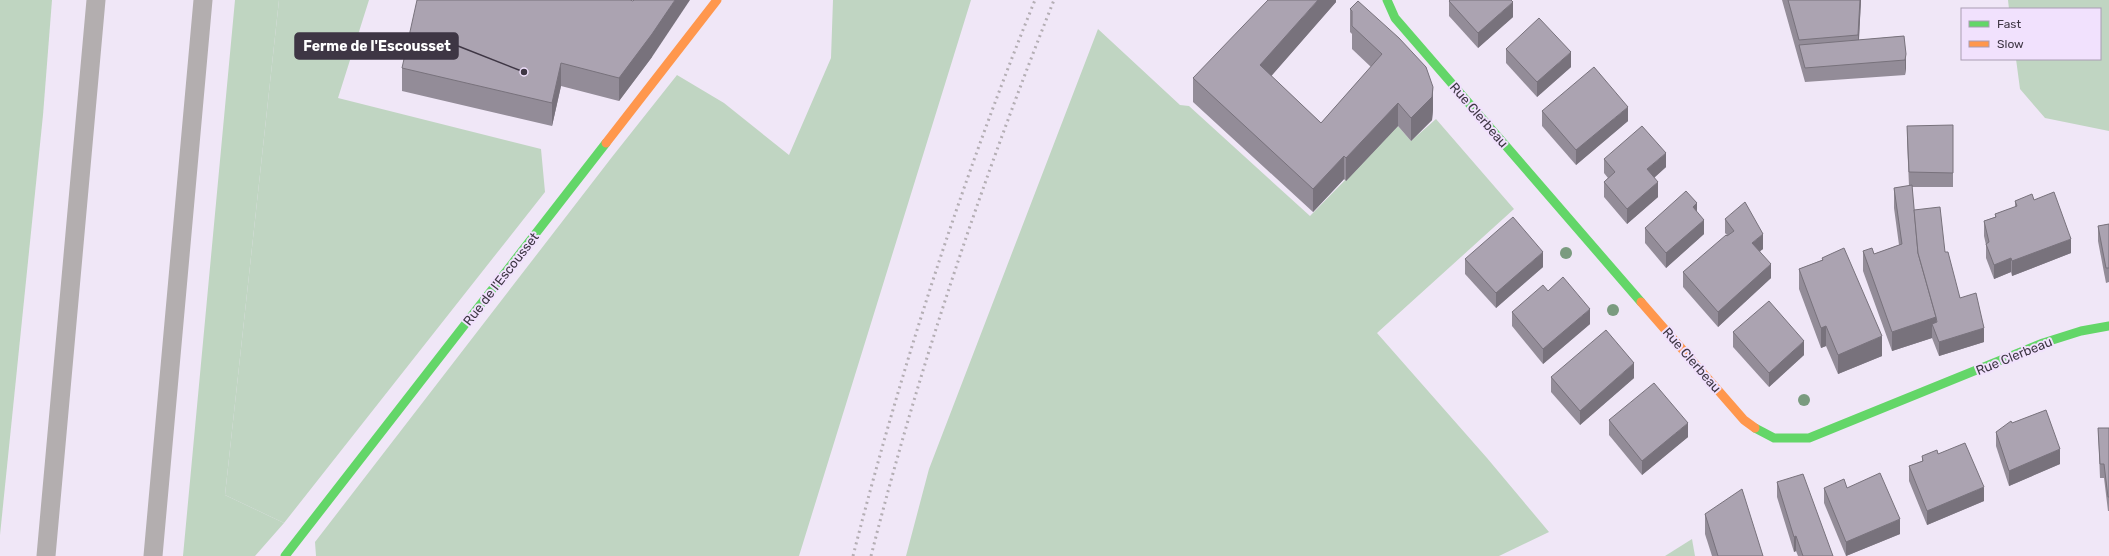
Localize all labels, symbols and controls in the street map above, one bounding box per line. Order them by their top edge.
legend [1961,8,2101,60]
text: Fast [1997,17,2021,31]
callout: Ferme de l'Escousset [295,33,458,59]
text: Slow [1997,37,2024,51]
text: Ferme de l'Escousset [303,38,451,55]
street label: Rue Clerbeau [1447,80,1511,150]
street label: Rue de l'Escousset [460,230,542,328]
street label: Rue Clerbeau [1660,325,1724,395]
street label: Rue Clerbeau [1974,334,2054,378]

